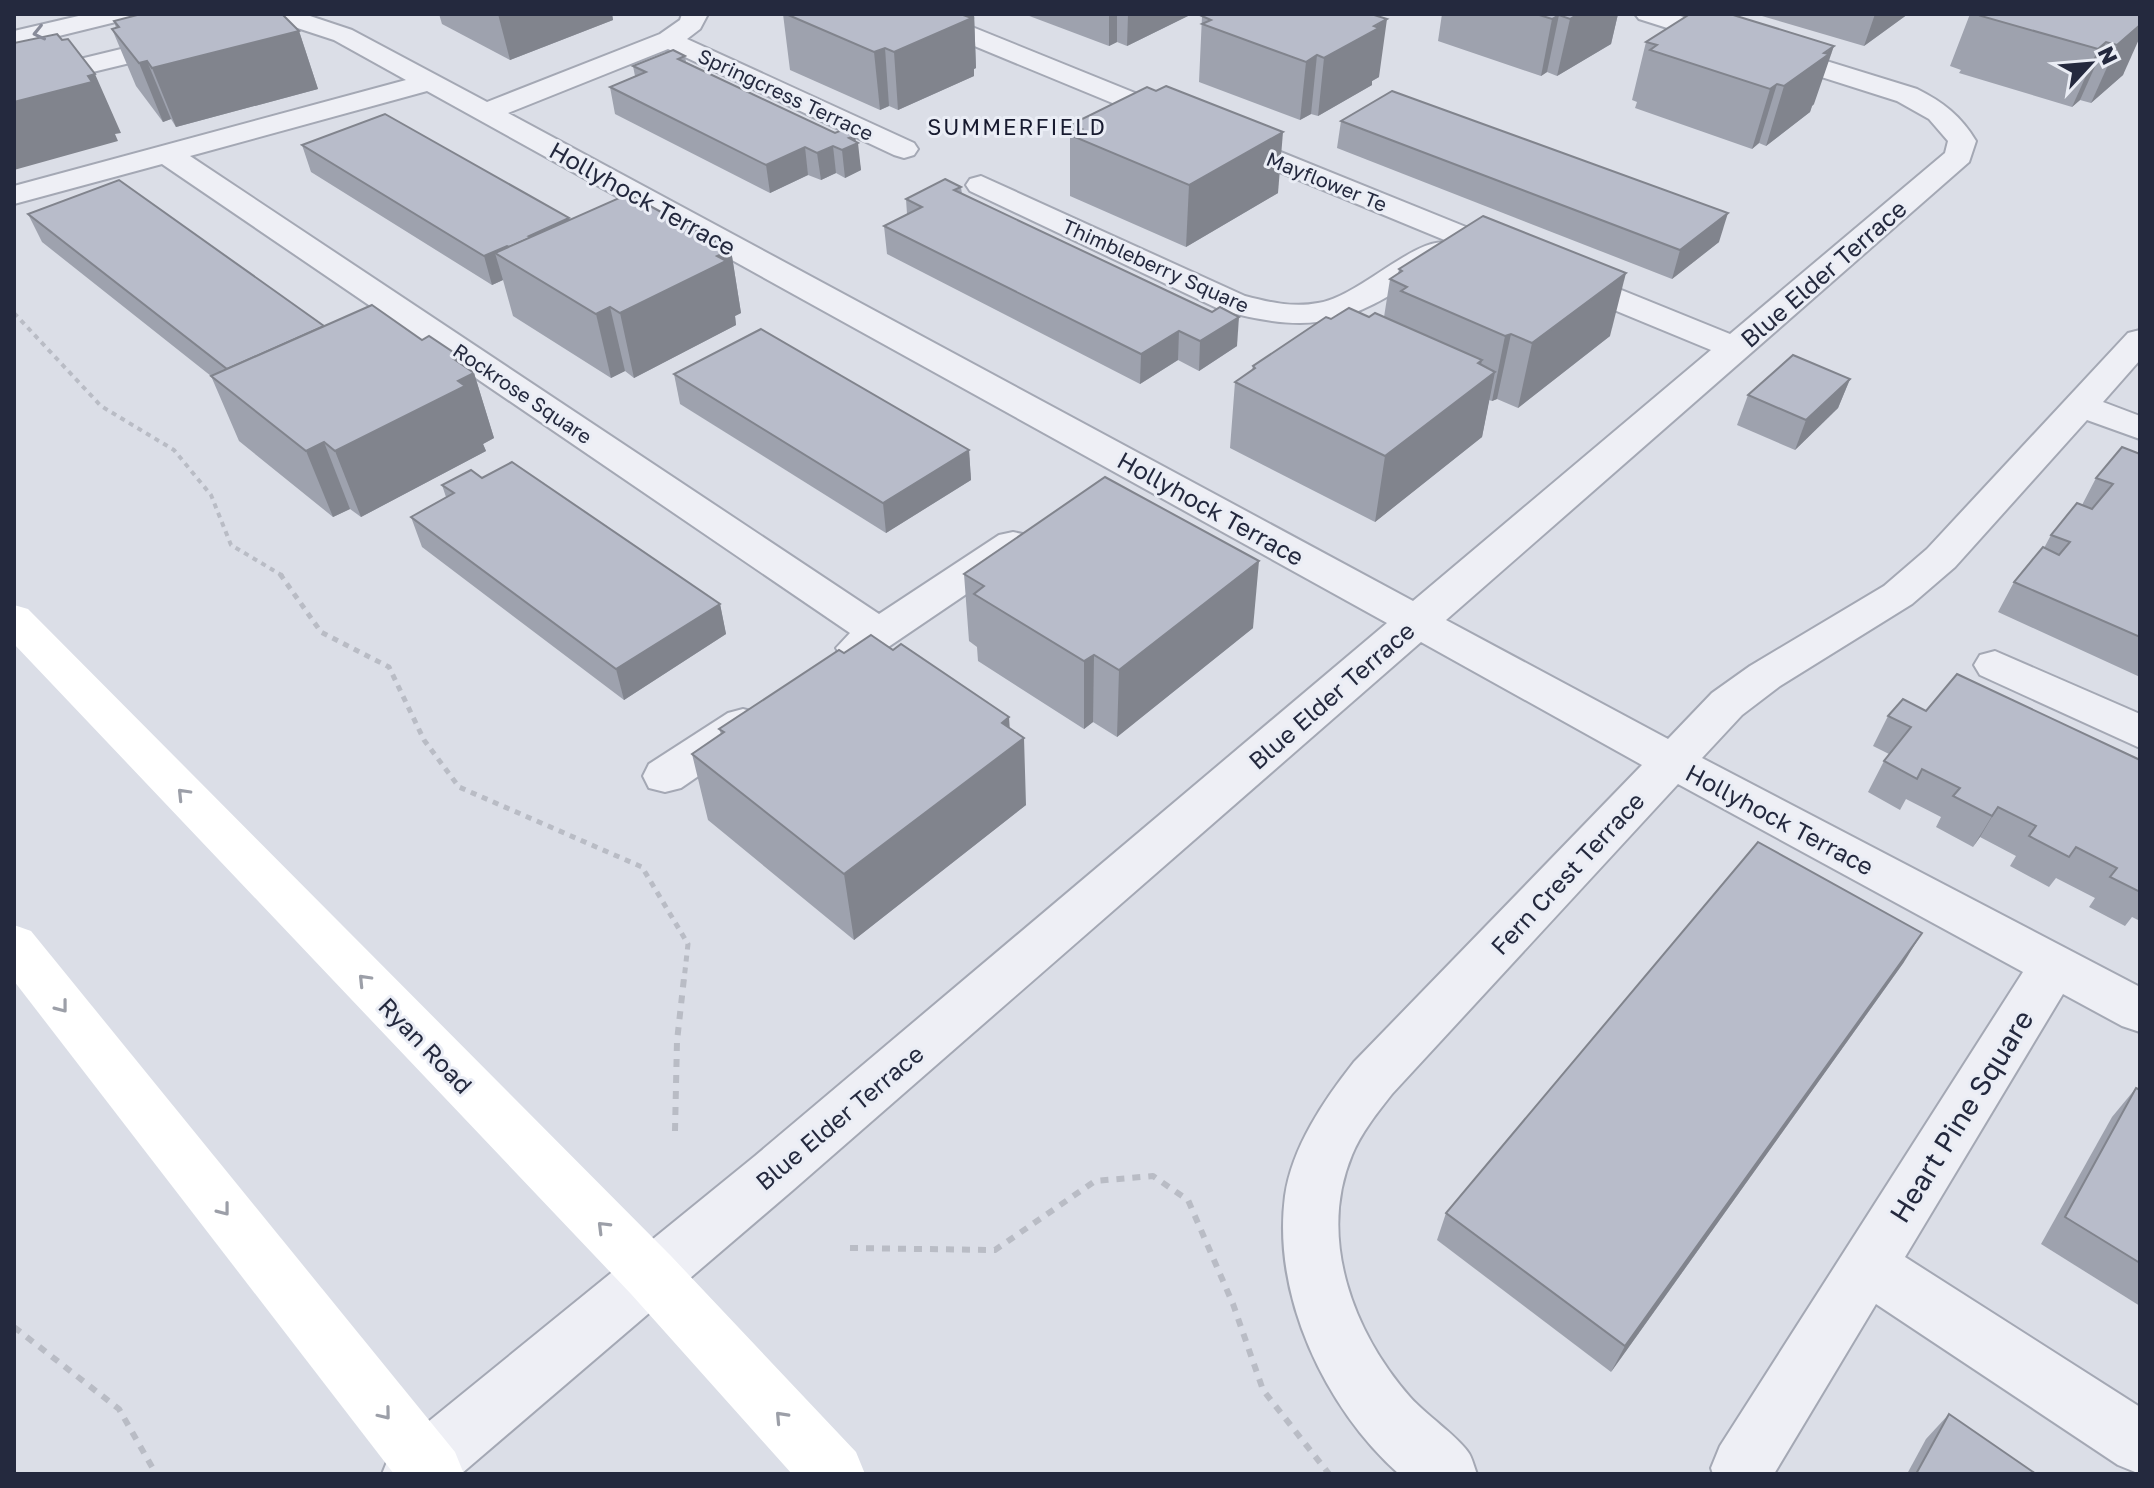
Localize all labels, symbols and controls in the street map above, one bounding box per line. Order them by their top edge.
one-way arrow [33,24,47,41]
north arrow [2050,24,2130,104]
text: N [2093,42,2124,68]
street label: Springcress Terrace [695,43,877,145]
district label: SUMMERFIELD [927,113,1107,140]
street label: Hollyhock Terrace [545,135,741,261]
street label: Mayflower Te [1263,146,1391,216]
street label: Blue Elder Terrace [1734,193,1912,353]
street label: Thimbleberry Square [1059,213,1253,317]
street label: Rockrose Square [449,338,597,448]
street label: Hollyhock Terrace [1113,445,1309,571]
street label: Blue Elder Terrace [1242,615,1420,775]
street label: Hollyhock Terrace [1681,757,1879,881]
street label: Fern Crest Terrace [1484,786,1650,960]
one-way arrow [178,788,192,803]
one-way arrow [359,975,373,989]
street label: Ryan Road [373,991,479,1099]
one-way arrow [53,998,67,1013]
street label: Heart Pine Square [1882,1004,2040,1228]
street label: Blue Elder Terrace [749,1038,929,1196]
one-way arrow [214,1201,228,1216]
one-way arrow [598,1222,613,1236]
one-way arrow [376,1405,390,1420]
one-way arrow [776,1412,790,1426]

